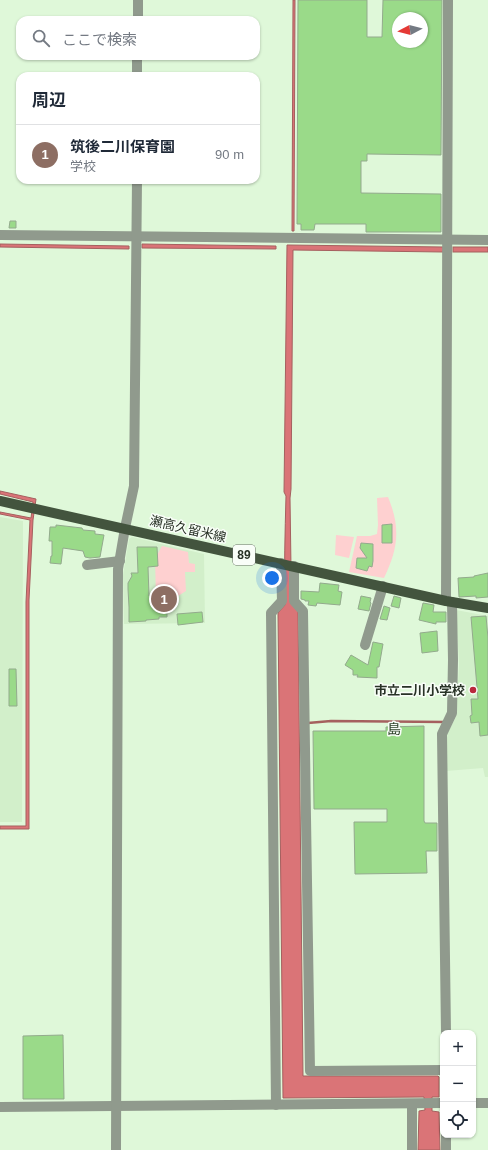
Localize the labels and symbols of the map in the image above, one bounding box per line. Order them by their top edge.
north arrow [392,12,428,48]
street label: 瀬高久留米線 [148,513,228,545]
road number: 89 [233,545,255,565]
your location [262,568,282,588]
pin: 1 [151,584,177,614]
place label: 市立二川小学校 [374,683,465,698]
marker: 市立二川小学校 [468,685,478,695]
district label: 島 [387,721,401,737]

